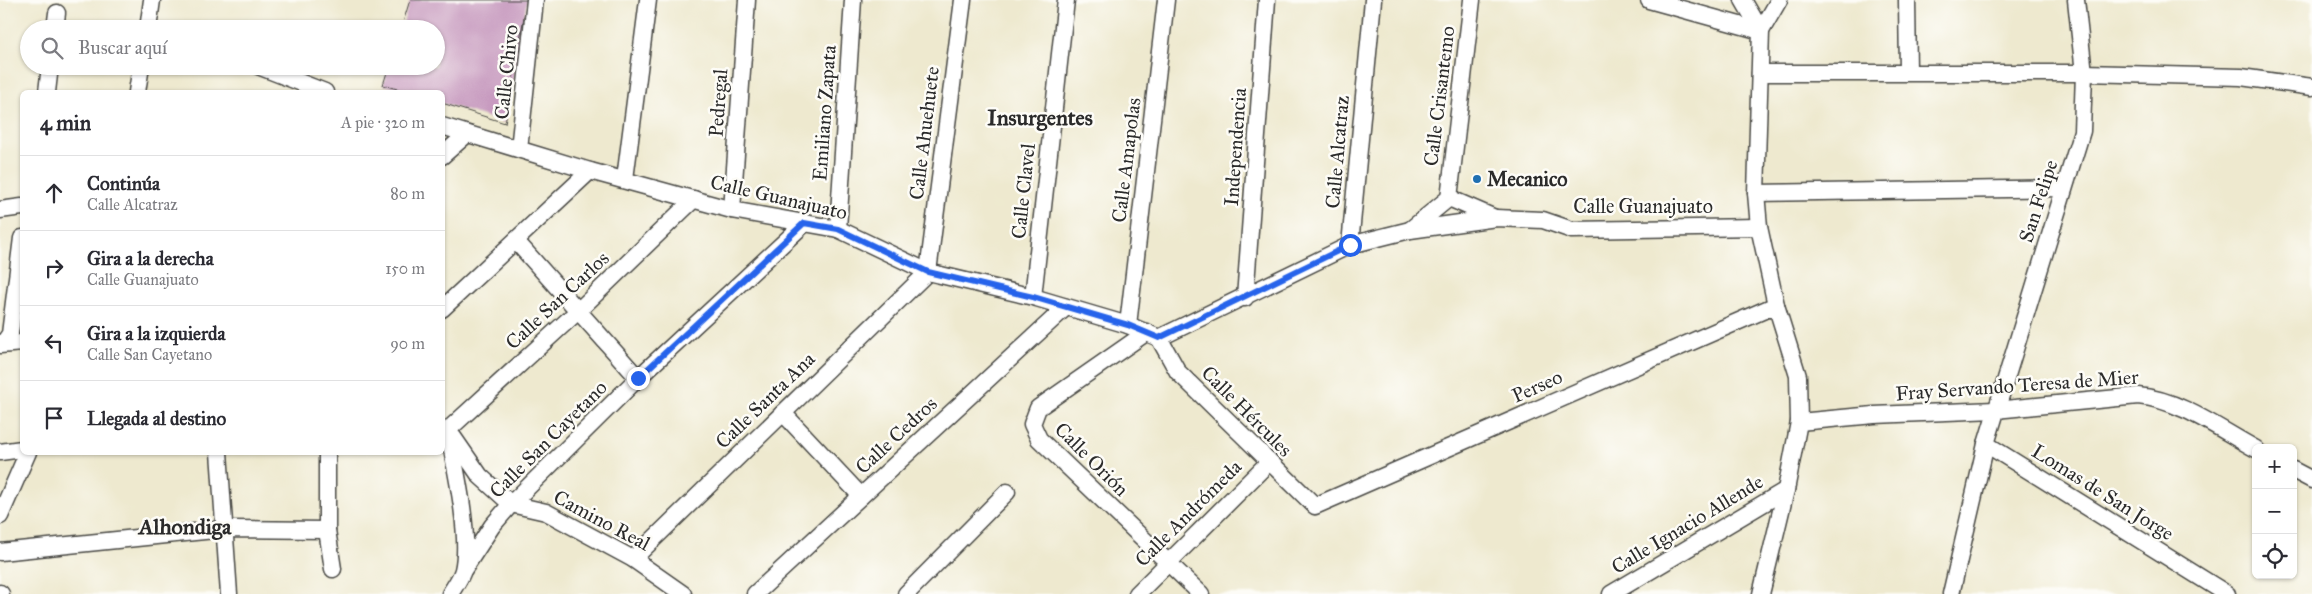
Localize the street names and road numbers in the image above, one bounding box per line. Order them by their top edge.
street label: Calle Chivo [489,23,523,121]
street label: Calle Crisantemo [1419,25,1459,167]
street label: Emiliano Zapata [807,44,841,182]
street label: Calle Ahuehuete [904,65,944,201]
street label: Pedregal [704,68,733,138]
street label: Independencia [1219,87,1251,207]
street label: Calle Alcatraz [1320,94,1354,210]
street label: Calle Amapolas [1106,96,1146,224]
street label: Calle Clavel [1006,141,1040,240]
street label: San Felipe [2013,157,2063,245]
street label: Calle Guanajuato [708,170,850,224]
street label: Calle Guanajuato [1573,194,1713,218]
street label: Calle San Carlos [500,246,614,354]
street label: Calle Santa Ana [710,346,820,453]
street label: Calle Hércules [1197,361,1297,461]
street label: Perseo [1508,364,1566,408]
street label: Fray Servando Teresa de Mier [1895,364,2140,405]
street label: Calle San Cayetano [484,375,612,503]
street label: Calle Cedros [850,391,942,479]
street label: Calle Orión [1050,417,1134,501]
street label: Lomas de San Jorge [2027,439,2178,546]
street label: Calle Andrómeda [1130,454,1247,571]
street label: Calle Ignacio Allende [1607,469,1768,580]
street label: Camino Real [550,485,655,556]

